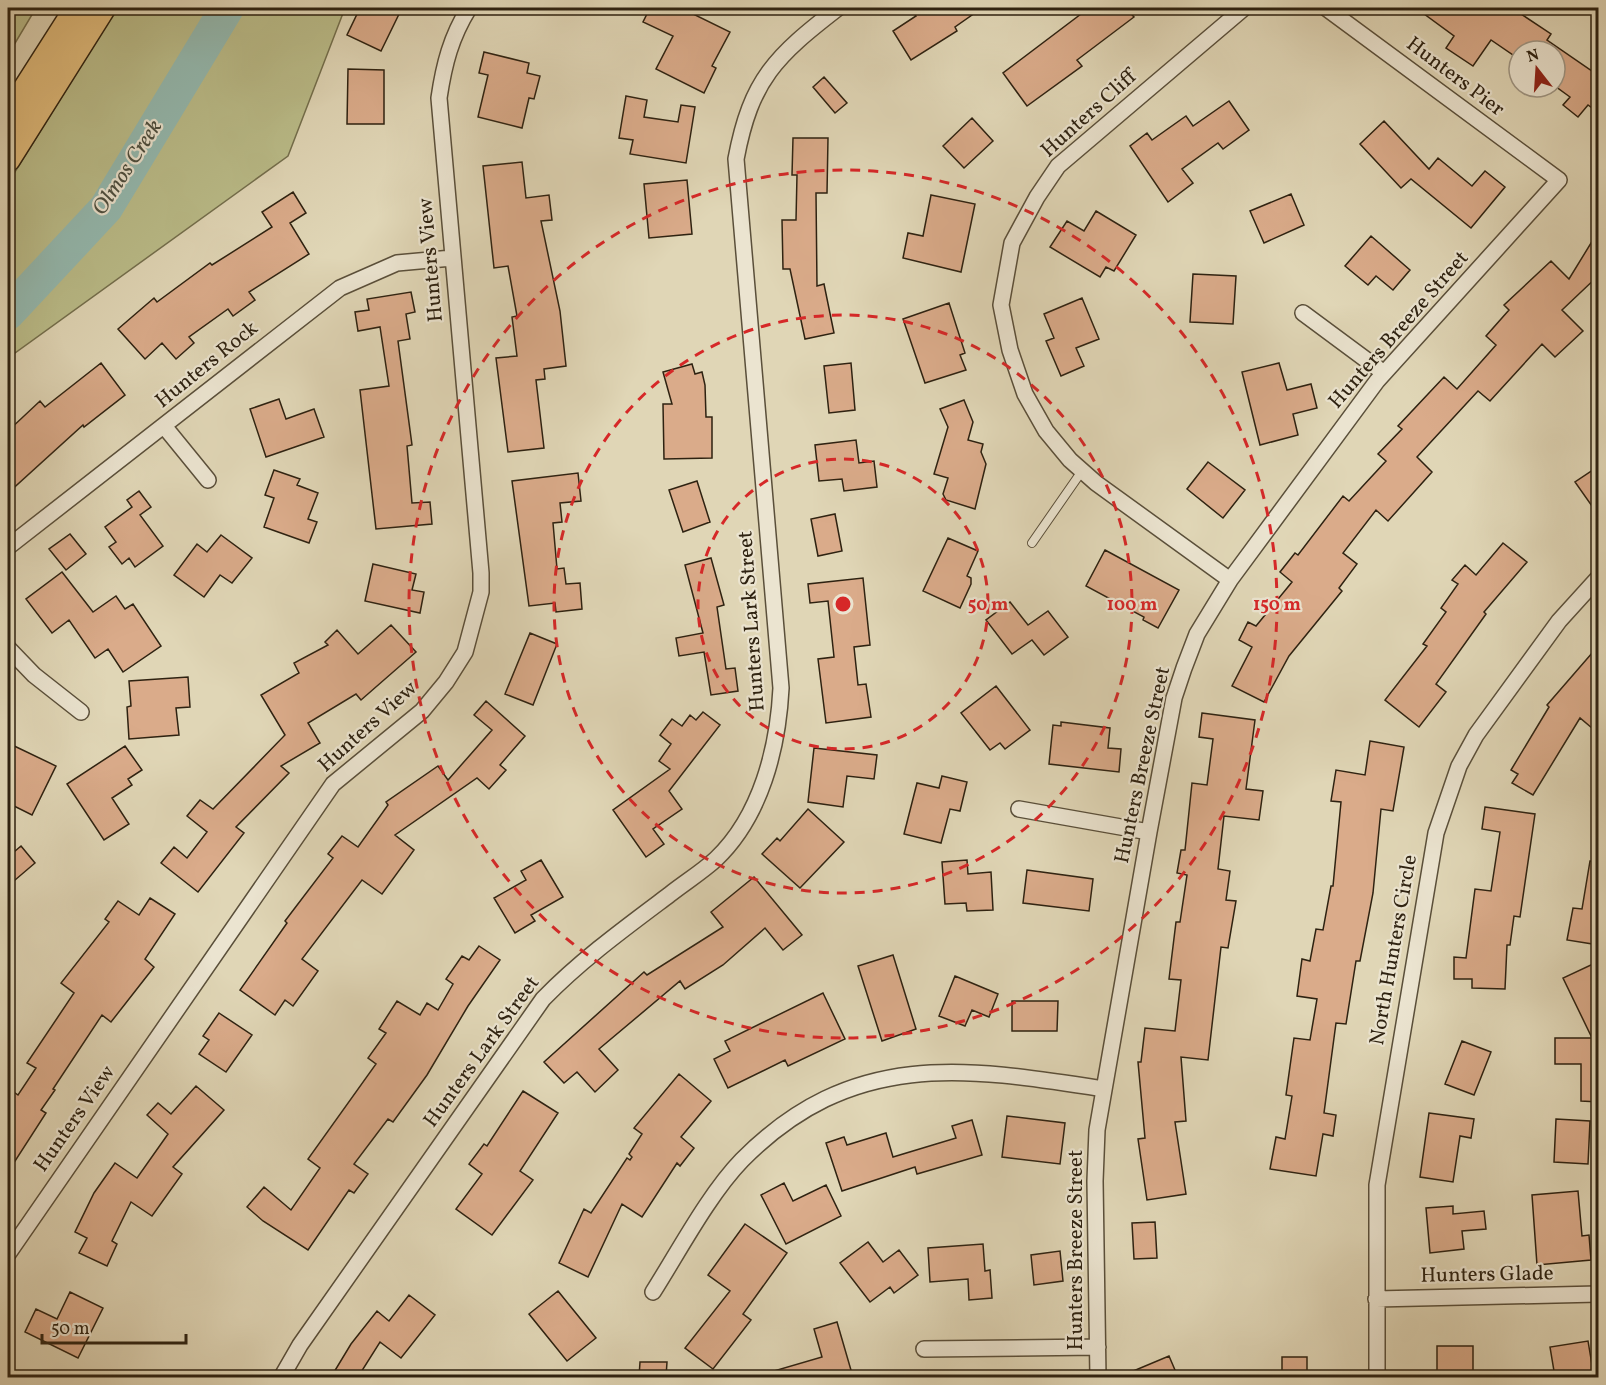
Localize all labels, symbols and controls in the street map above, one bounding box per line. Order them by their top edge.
street label: Hunters Pier [1400,30,1510,124]
north arrow [1507,39,1567,99]
text: N [1524,44,1542,69]
street label: Hunters Cliff [1035,62,1145,165]
water label: Olmos Creek [85,114,171,222]
street label: Hunters View [411,197,451,323]
street label: Hunters Breeze Street [1322,245,1476,415]
street label: Hunters Rock [149,314,265,416]
street label: Hunters Lark Street [731,530,773,712]
text: 50 m [968,593,1008,618]
text: 100 m [1107,593,1157,618]
text: 150 m [1253,593,1301,618]
centre of rings [833,594,853,614]
street label: Hunters Breeze Street [1108,664,1178,866]
street label: Hunters View [312,675,424,779]
street label: North Hunters Circle [1363,852,1425,1047]
street label: Hunters Lark Street [417,970,547,1134]
street label: Hunters View [27,1060,123,1178]
street label: Hunters Breeze Street [1062,1150,1091,1350]
street label: Hunters Glade [1420,1259,1554,1291]
scale bar [42,1307,186,1345]
text: 50 m [51,1317,90,1342]

